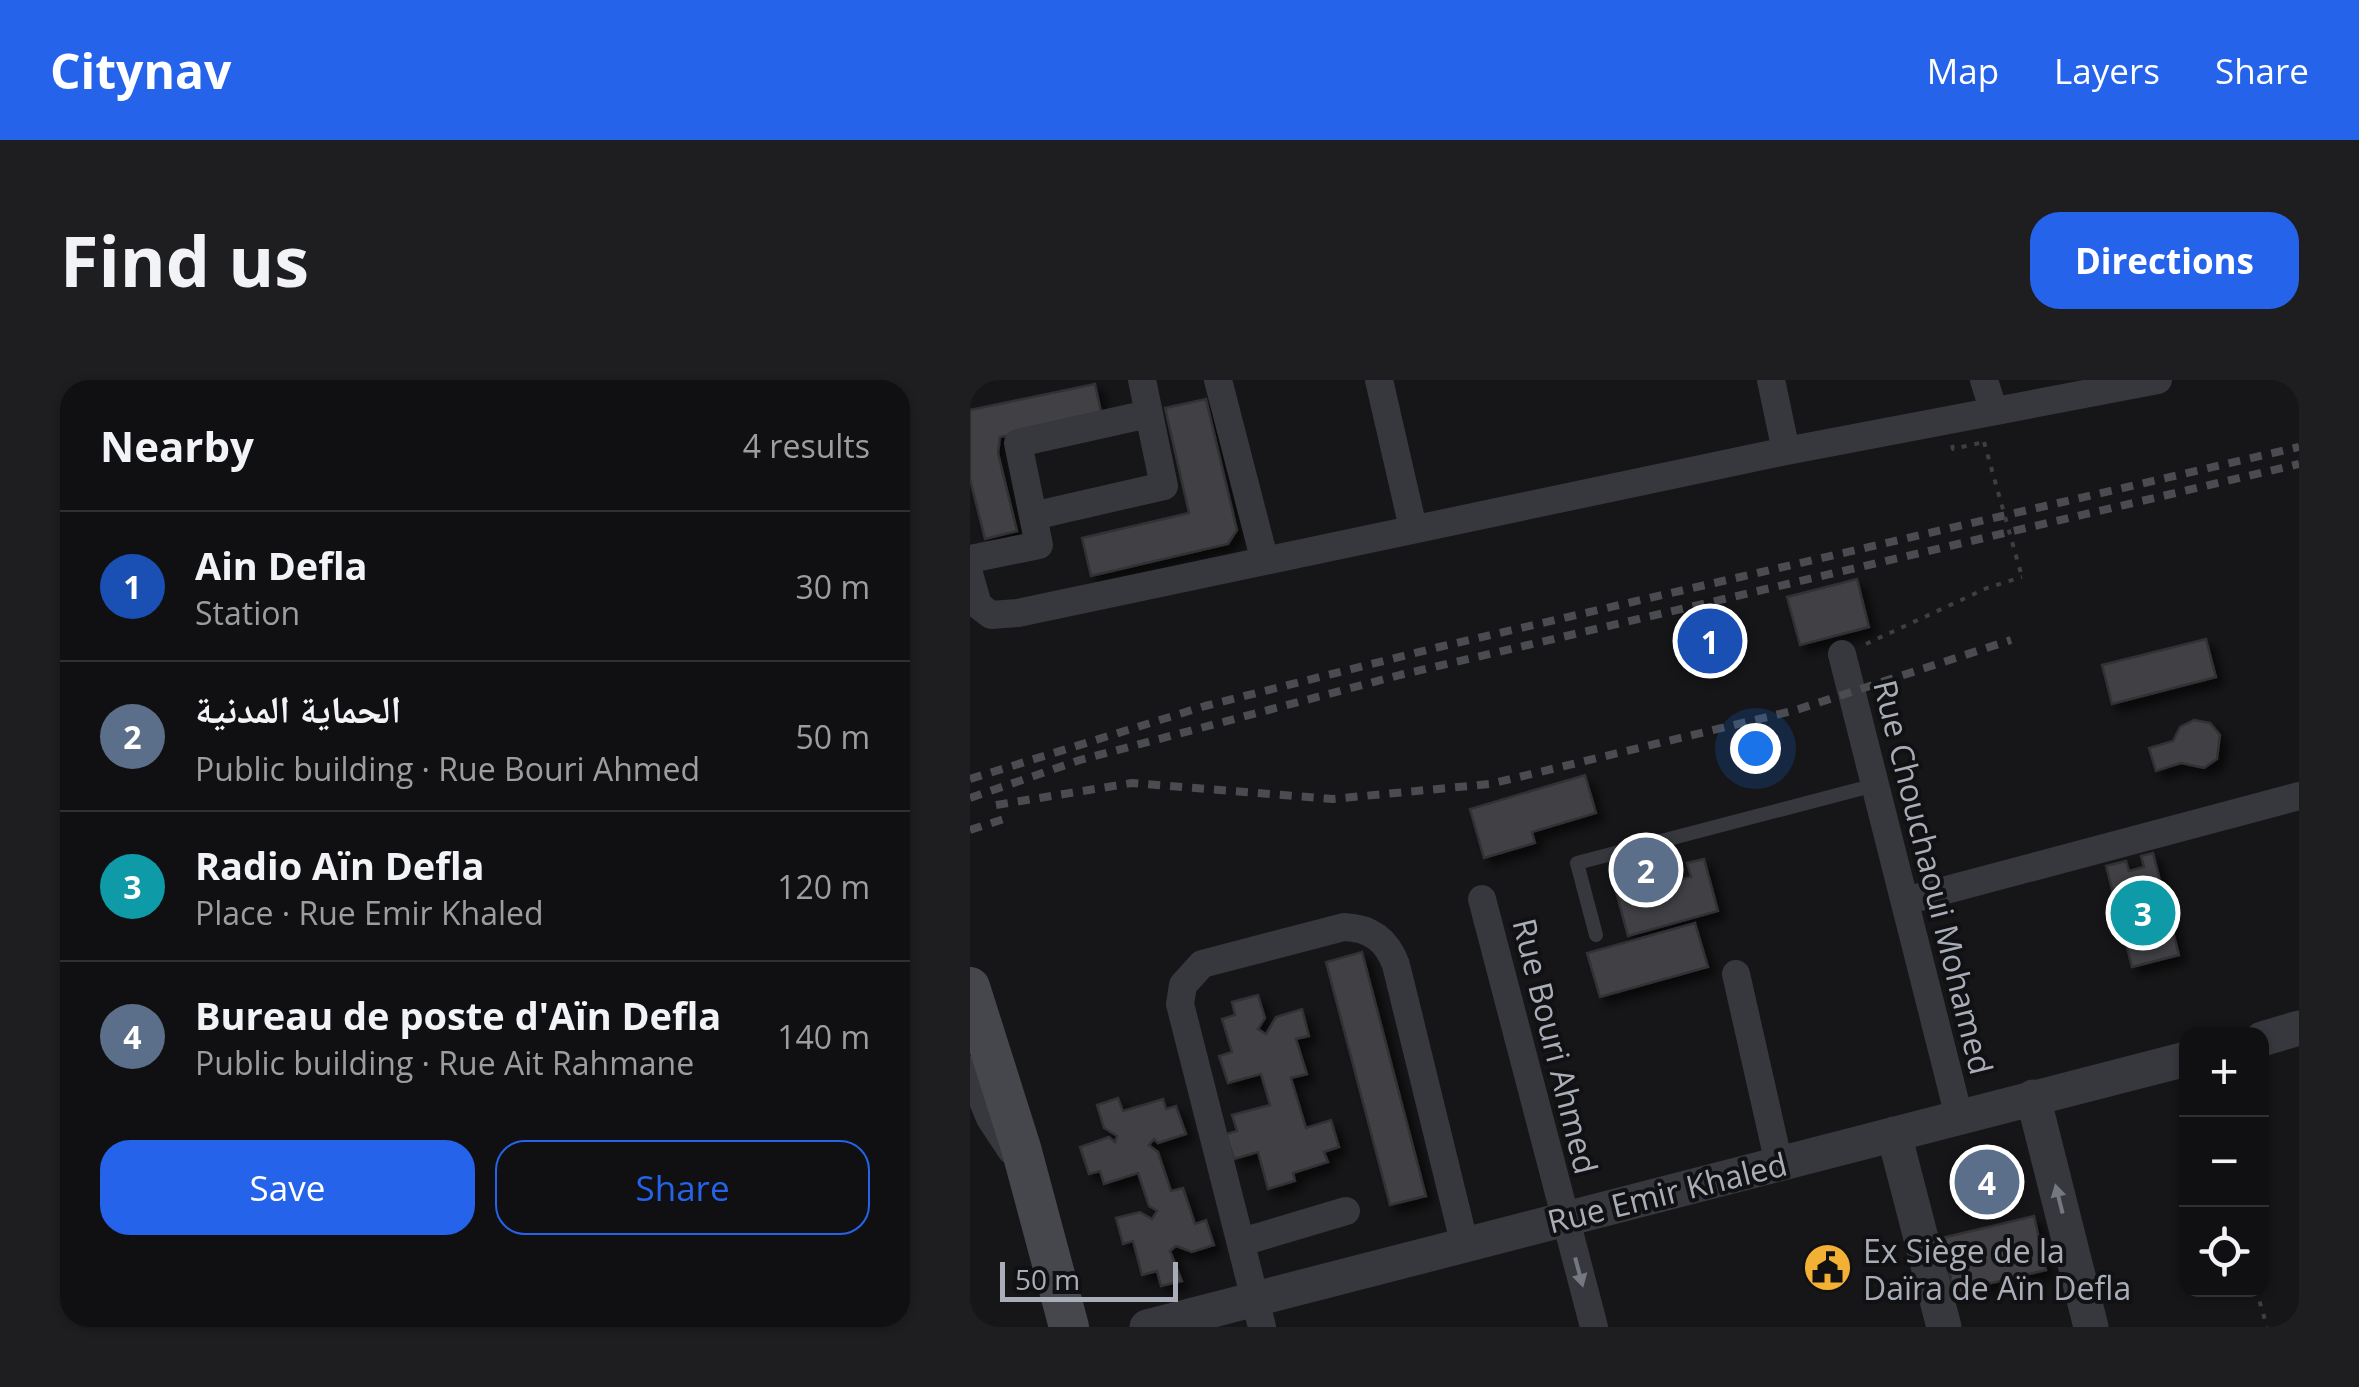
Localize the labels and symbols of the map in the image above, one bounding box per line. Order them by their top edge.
pin: 1 [1678,604,1742,678]
street label: Rue Chouchaoui Mohamed [1864,675,2004,1079]
your location [1730,723,1781,774]
pin: 2 [1614,832,1678,908]
pin: 3 [2110,876,2176,950]
street label: Rue Bouri Ahmed [1503,914,1609,1178]
street label: Rue Emir Khaled [1543,1141,1791,1243]
pin: 4 [1954,1144,2020,1220]
one-way arrow [2050,1183,2066,1214]
place label: Ex Siège de la Daïra de Aïn Defla [1863,1229,2131,1309]
public building icon: Ex Siège de la Daïra de Aïn Defla [1802,1242,1854,1294]
scale bar [1000,1257,1178,1301]
one-way arrow [1572,1257,1587,1288]

